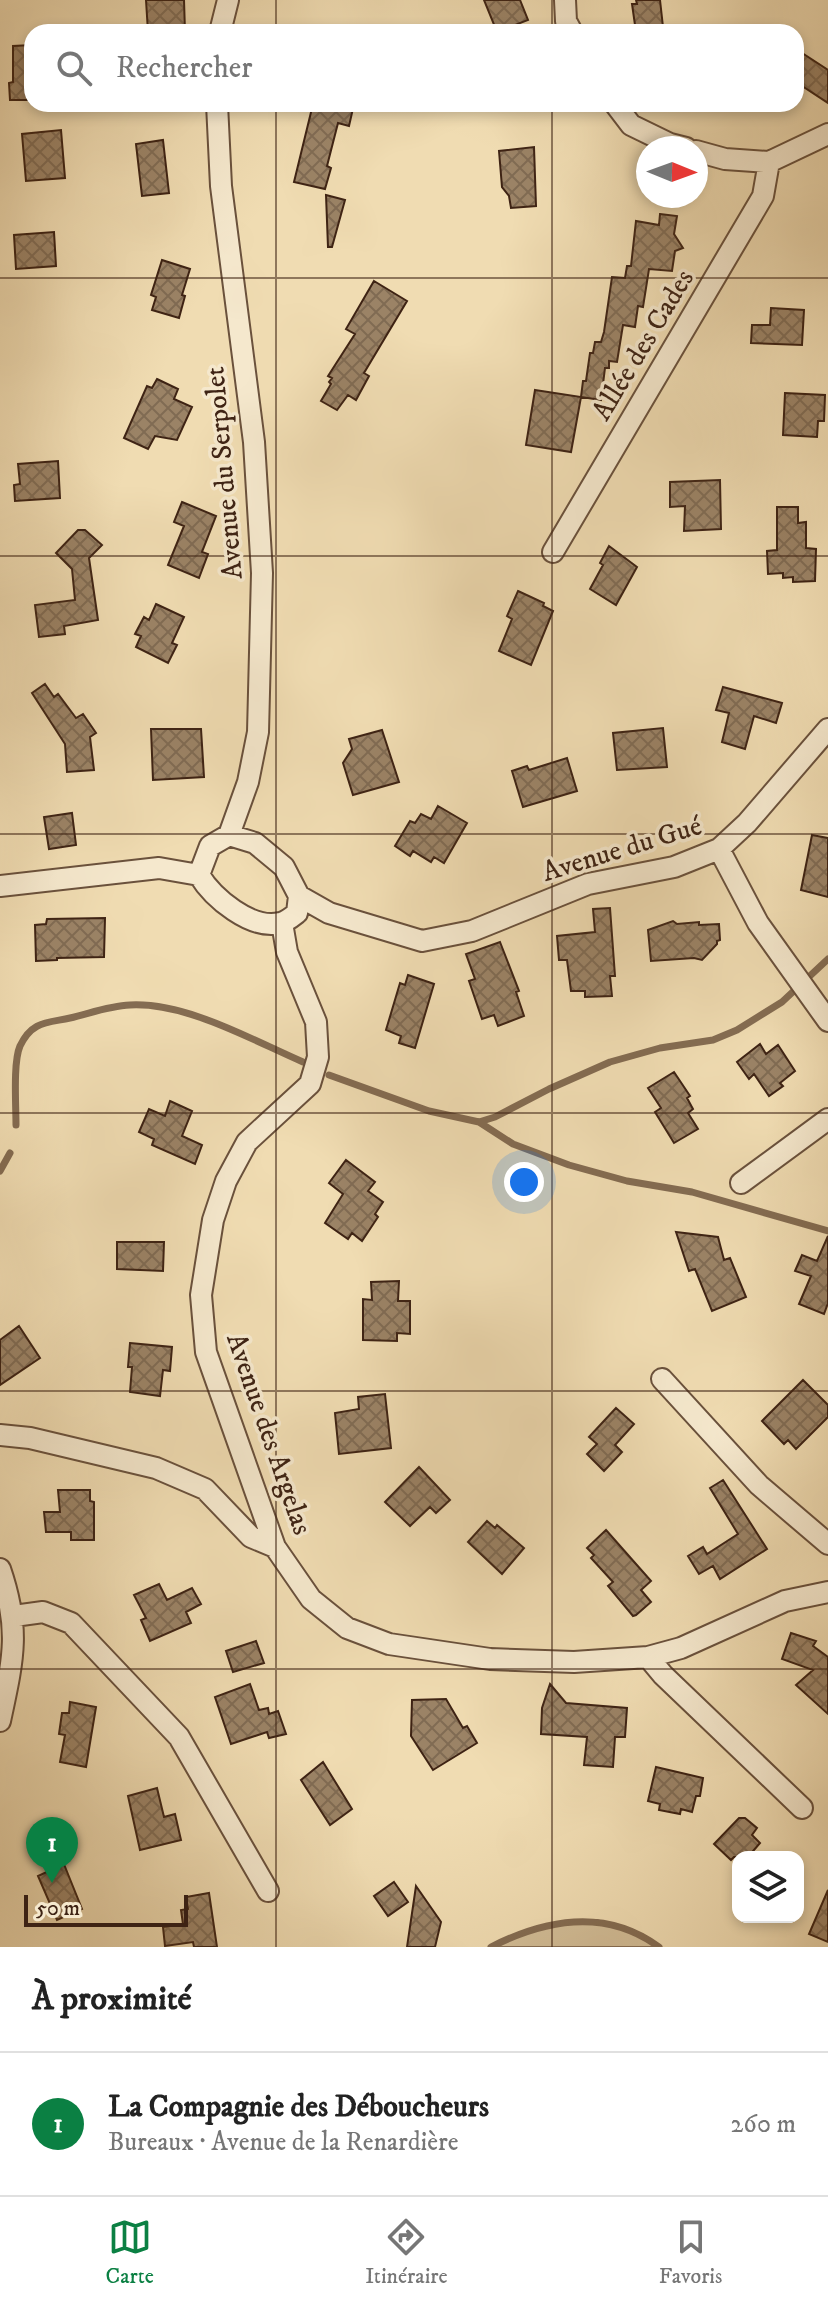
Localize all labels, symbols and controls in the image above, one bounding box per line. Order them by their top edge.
search box [24,24,804,112]
icon: search [52,46,96,90]
text: Rechercher [116,50,252,87]
north arrow [636,136,708,208]
street label: Allée des Cades [584,263,702,427]
street label: Avenue du Serpolet [197,365,251,581]
street label: Avenue du Gué [538,808,706,890]
your location [504,1162,544,1202]
street label: Avenue des Argelas [218,1329,320,1539]
pin: 1 [26,1817,78,1883]
map controls [732,1851,804,1923]
button: layers [732,1851,804,1923]
scale bar [24,1891,188,1927]
text: 50 m [36,1895,80,1922]
text: À proximité [32,1978,192,2020]
text: La Compagnie des Déboucheurs [108,2089,489,2126]
text: 1 [53,2108,63,2141]
text: 260 m [731,2108,796,2141]
text: Bureaux · Avenue de la Renardière [108,2126,459,2159]
tab: Carte [106,2215,154,2290]
tab: Itinéraire [365,2215,448,2290]
tab: Favoris [659,2215,722,2290]

